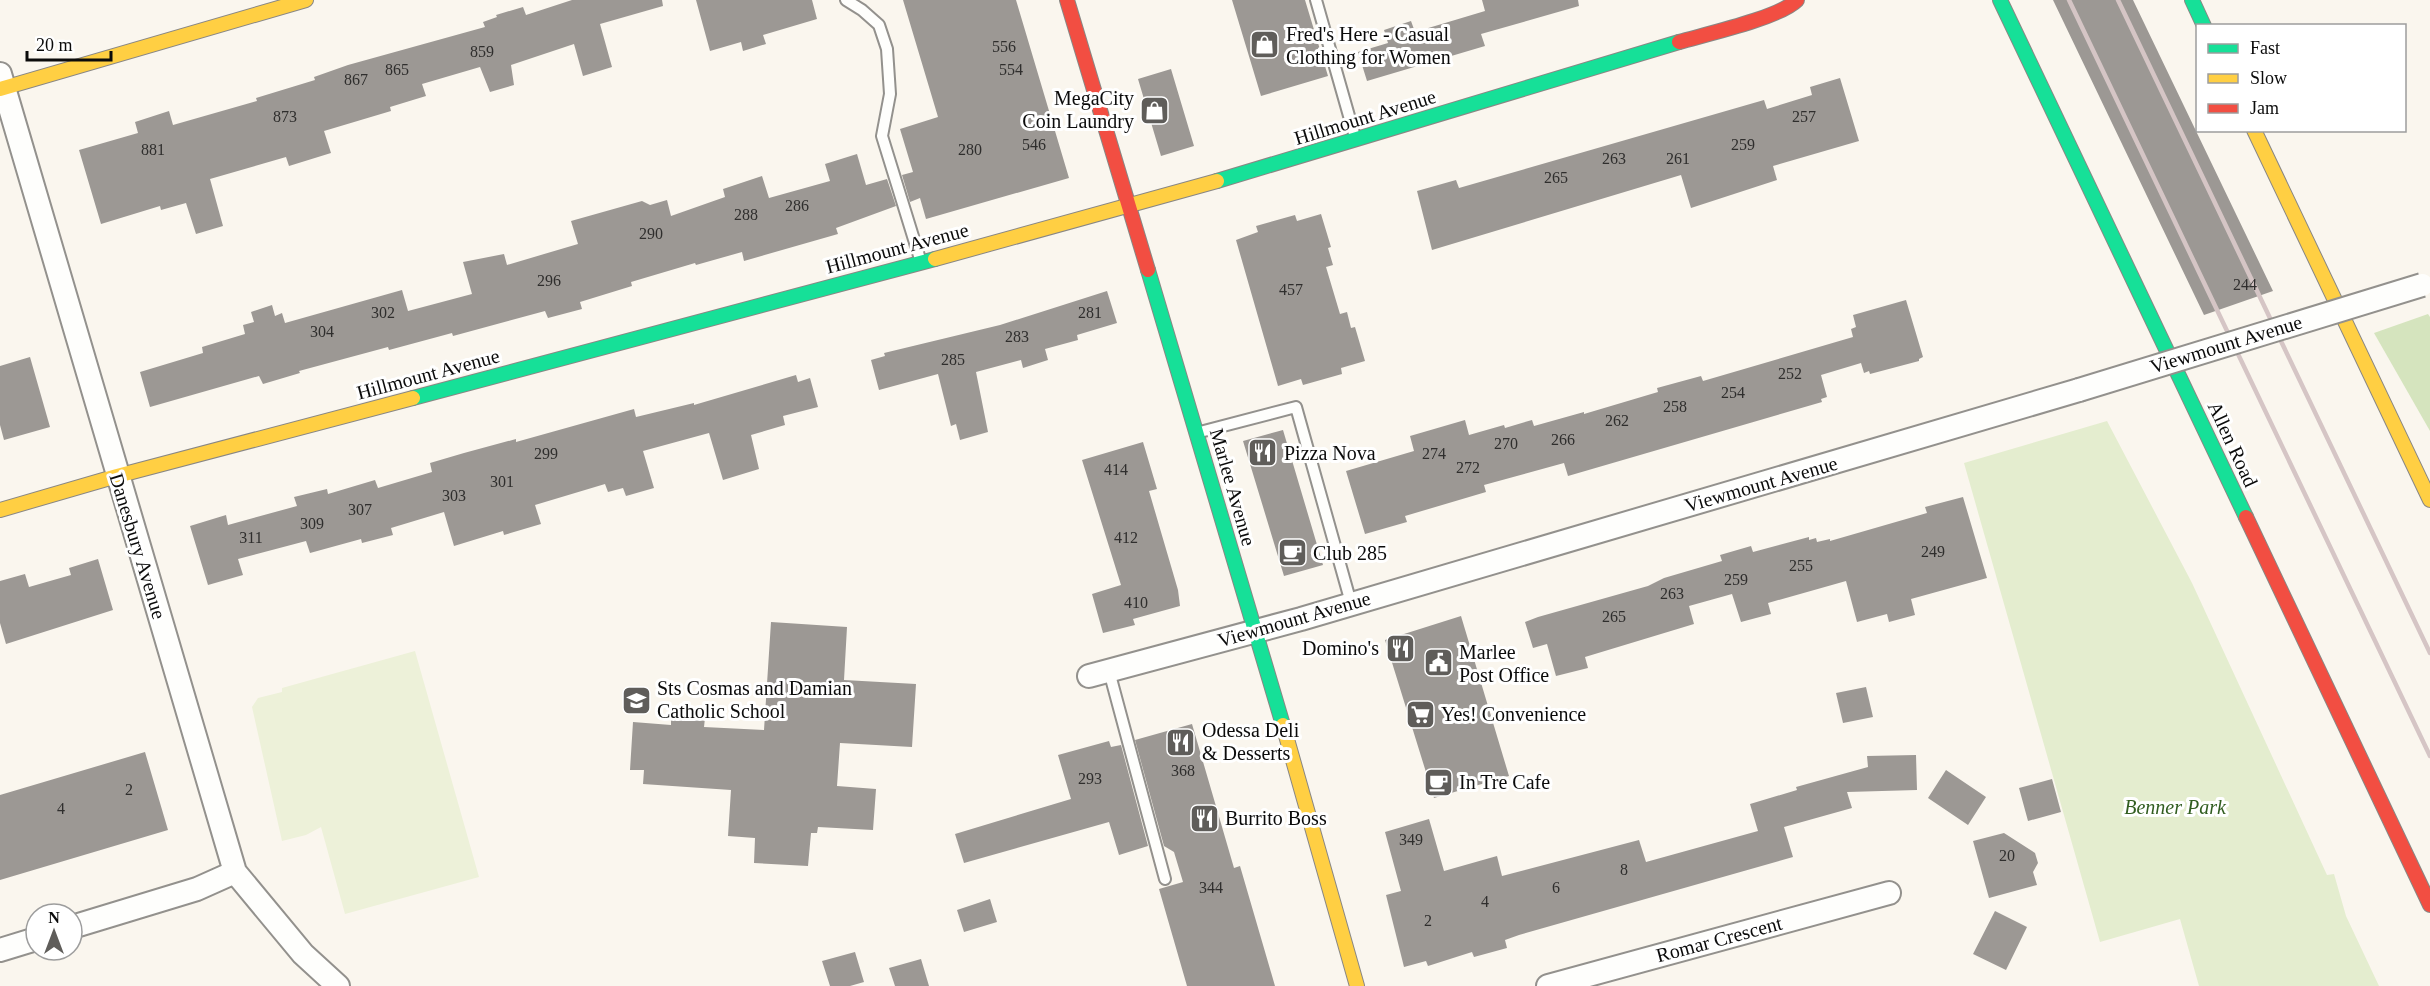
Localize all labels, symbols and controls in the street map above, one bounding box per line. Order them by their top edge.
place label: Fred's Here - Casual Clothing for Women [1286,23,1451,69]
scale bar [27,24,111,62]
legend [2196,24,2406,132]
shop icon: Fred's Here - Casual Clothing for Women [1249,29,1281,61]
text: 20 m [36,35,73,55]
house number: 556 [992,38,1016,55]
text: Fast [2250,38,2280,58]
house number: 859 [470,43,494,60]
house number: 865 [385,61,409,78]
house number: 554 [999,61,1023,78]
text: Slow [2250,68,2287,88]
house number: 867 [344,71,368,88]
street label: Hillmount Avenue [1292,85,1439,149]
place label: MegaCity Coin Laundry [1022,87,1134,133]
shop icon: MegaCity Coin Laundry [1139,94,1171,126]
text: Jam [2250,98,2279,118]
house number: 873 [273,108,297,125]
house number: 257 [1792,108,1816,125]
house number: 546 [1022,136,1046,153]
house number: 259 [1731,136,1755,153]
house number: 881 [141,141,165,158]
house number: 280 [958,141,982,158]
house number: 263 [1602,150,1626,167]
house number: 261 [1666,150,1690,167]
house number: 265 [1544,169,1568,186]
house number: 286 [785,197,809,214]
house number: 288 [734,206,758,223]
street label: Hillmount Avenue [823,218,971,278]
house number: 290 [639,225,663,242]
house number: 296 [537,272,561,289]
house number: 244 [2233,276,2257,293]
house number: 457 [1279,281,1303,298]
house number: 302 [371,304,395,321]
house number: 281 [1078,304,1102,321]
street label: Viewmount Avenue [2147,310,2305,378]
house number: 304 [310,323,334,340]
house number: 283 [1005,328,1029,345]
street label: Hillmount Avenue [354,344,502,404]
house number: 285 [941,351,965,368]
house number: 252 [1778,365,1802,382]
house number: 254 [1721,384,1745,401]
house number: 258 [1663,398,1687,415]
street label: Allen Road [2204,398,2262,490]
house number: 262 [1605,412,1629,429]
street label: Marlee Avenue [1206,426,1260,548]
house number: 266 [1551,431,1575,448]
house number: 270 [1494,435,1518,452]
restaurant icon: Pizza Nova [1247,437,1279,469]
place label: Pizza Nova [1284,442,1376,464]
house number: 299 [534,445,558,462]
house number: 274 [1422,445,1446,462]
street label: Viewmount Avenue [1682,452,1840,516]
house number: 272 [1456,459,1480,476]
house number: 414 [1104,461,1128,478]
street label: Danesbury Avenue [104,470,171,622]
house number: 301 [490,473,514,490]
house number: 303 [442,487,466,504]
house number: 307 [348,501,372,518]
house number: 309 [300,515,324,532]
house number: 311 [239,529,263,546]
house number: 412 [1114,529,1138,546]
cafe icon: Club 285 [1276,537,1308,569]
place label: Club 285 [1313,542,1387,564]
house number: 249 [1921,543,1945,560]
house number: 255 [1789,557,1813,574]
house number: 259 [1724,571,1748,588]
house number: 263 [1660,585,1684,602]
street label: Viewmount Avenue [1215,587,1373,651]
house number: 410 [1124,594,1148,611]
house number: 265 [1602,608,1626,625]
restaurant icon: Domino's [1384,632,1416,664]
place label: Domino's [1302,637,1379,659]
place label: Marlee Post Office [1459,641,1549,686]
public building icon: Marlee Post Office [1422,647,1454,679]
place label: Sts Cosmas and Damian Catholic School [657,677,852,722]
school or university icon: Sts Cosmas and Damian Catholic School [620,684,652,716]
supermarket icon: Yes! Convenience [1404,698,1436,730]
place label: Yes! Convenience [1441,703,1586,725]
place label: Odessa Deli & Desserts [1202,719,1300,764]
restaurant icon: Odessa Deli & Desserts [1165,726,1197,758]
house number: 368 [1171,762,1195,779]
cafe icon: In Tre Cafe [1422,766,1454,798]
house number: 293 [1078,770,1102,787]
place label: In Tre Cafe [1459,771,1550,793]
house number: 2 [125,781,133,798]
park label: Benner Park [2124,796,2227,818]
house number: 4 [57,800,65,817]
restaurant icon: Burrito Boss [1188,802,1220,834]
place label: Burrito Boss [1225,807,1327,829]
house number: 349 [1399,831,1423,848]
house number: 20 [1999,847,2015,864]
house number: 8 [1620,861,1628,878]
house number: 344 [1199,879,1223,896]
house number: 6 [1552,879,1560,896]
house number: 4 [1481,893,1489,910]
north arrow [24,902,84,962]
text: N [48,909,60,926]
house number: 2 [1424,912,1432,929]
street label: Romar Crescent [1654,912,1785,966]

